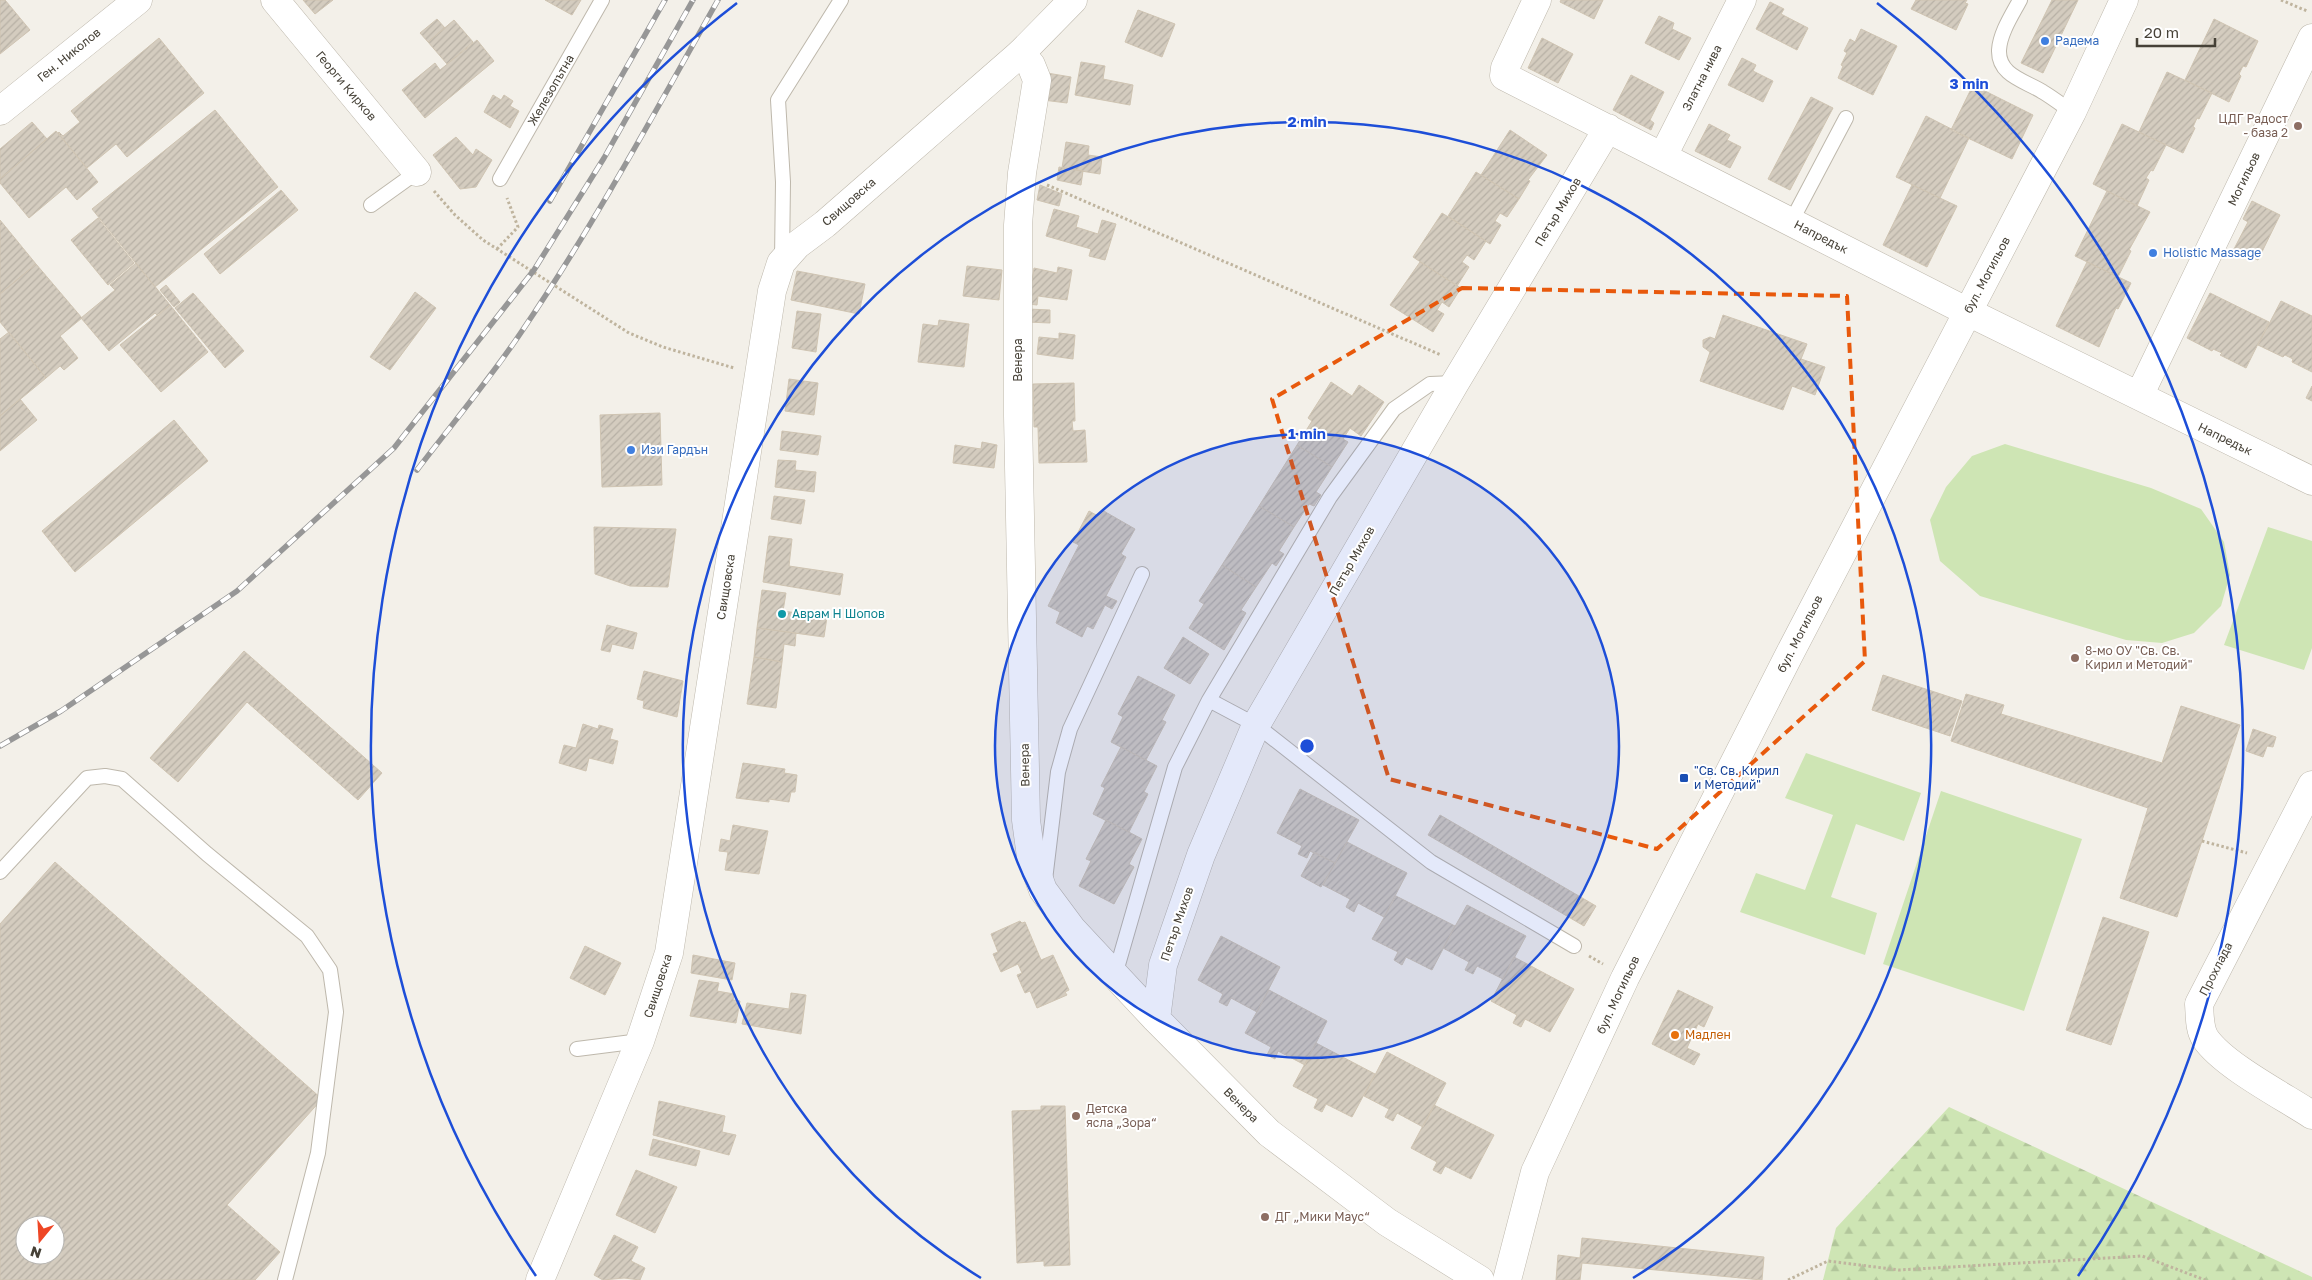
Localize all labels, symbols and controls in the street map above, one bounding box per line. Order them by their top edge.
scale bar [2137,15,2214,47]
text: 20 m [2144,23,2179,41]
street label: Ген. Николов [34,24,104,85]
place label: Радема [2055,33,2099,48]
marker: Радема [2039,35,2051,47]
street label: Златна нива [1678,42,1725,113]
street label: Георги Кирков [313,48,380,124]
street label: Железопътна [524,52,577,128]
text: 3 min [1949,74,1989,92]
place label: ЦДГ Радост - база 2 [2218,111,2288,140]
text: 2 min [1287,112,1327,130]
marker: ЦДГ Радост - база 2 [2292,120,2304,132]
street label: Могильов [2224,149,2263,208]
street label: Свищовска [819,174,879,229]
street label: Петър Михов [1531,174,1584,249]
street label: Напредък [1792,217,1851,257]
street label: бул. Могильов [1960,234,2013,316]
place label: Holistic Massage [2163,245,2261,260]
marker: Holistic Massage [2147,247,2159,259]
street label: Венера [1010,338,1025,382]
street label: Напредък [2196,419,2255,458]
text: 1 min [1288,424,1326,442]
place label: Изи Гардън [641,442,708,457]
marker: Изи Гардън [625,444,637,456]
street label: Петър Михов [1326,523,1378,598]
street label: Свищовска [713,553,738,621]
street label: бул. Могильов [1774,592,1826,675]
place label: Аврам Н Шопов [792,606,885,621]
marker: Аврам Н Шопов [776,608,788,620]
place label: 8-мо ОУ "Св. Св. Кирил и Методий" [2085,643,2192,672]
marker: 8-мо ОУ "Св. Св. Кирил и Методий" [2069,652,2081,664]
centre of rings [1298,737,1316,755]
street label: Венера [1017,743,1032,787]
place label: "Св. Св. Кирил и Методий" [1694,763,1779,792]
marker: "Св. Св. Кирил и Методий" [1678,772,1690,784]
street label: Петър Михов [1157,884,1196,963]
street label: Прохлада [2196,939,2235,998]
street label: Свищовска [640,952,675,1020]
street label: бул. Могильов [1593,953,1642,1036]
place label: Мадлен [1685,1027,1731,1042]
marker: Мадлен [1669,1029,1681,1041]
street label: Венера [1221,1084,1262,1125]
place label: Детска ясла „Зора“ [1086,1101,1157,1130]
marker: Детска ясла „Зора“ [1070,1110,1082,1122]
place label: ДГ „Мики Маус“ [1275,1209,1370,1224]
marker: ДГ „Мики Маус“ [1259,1211,1271,1223]
north arrow [15,1215,65,1265]
text: N [28,1243,44,1263]

